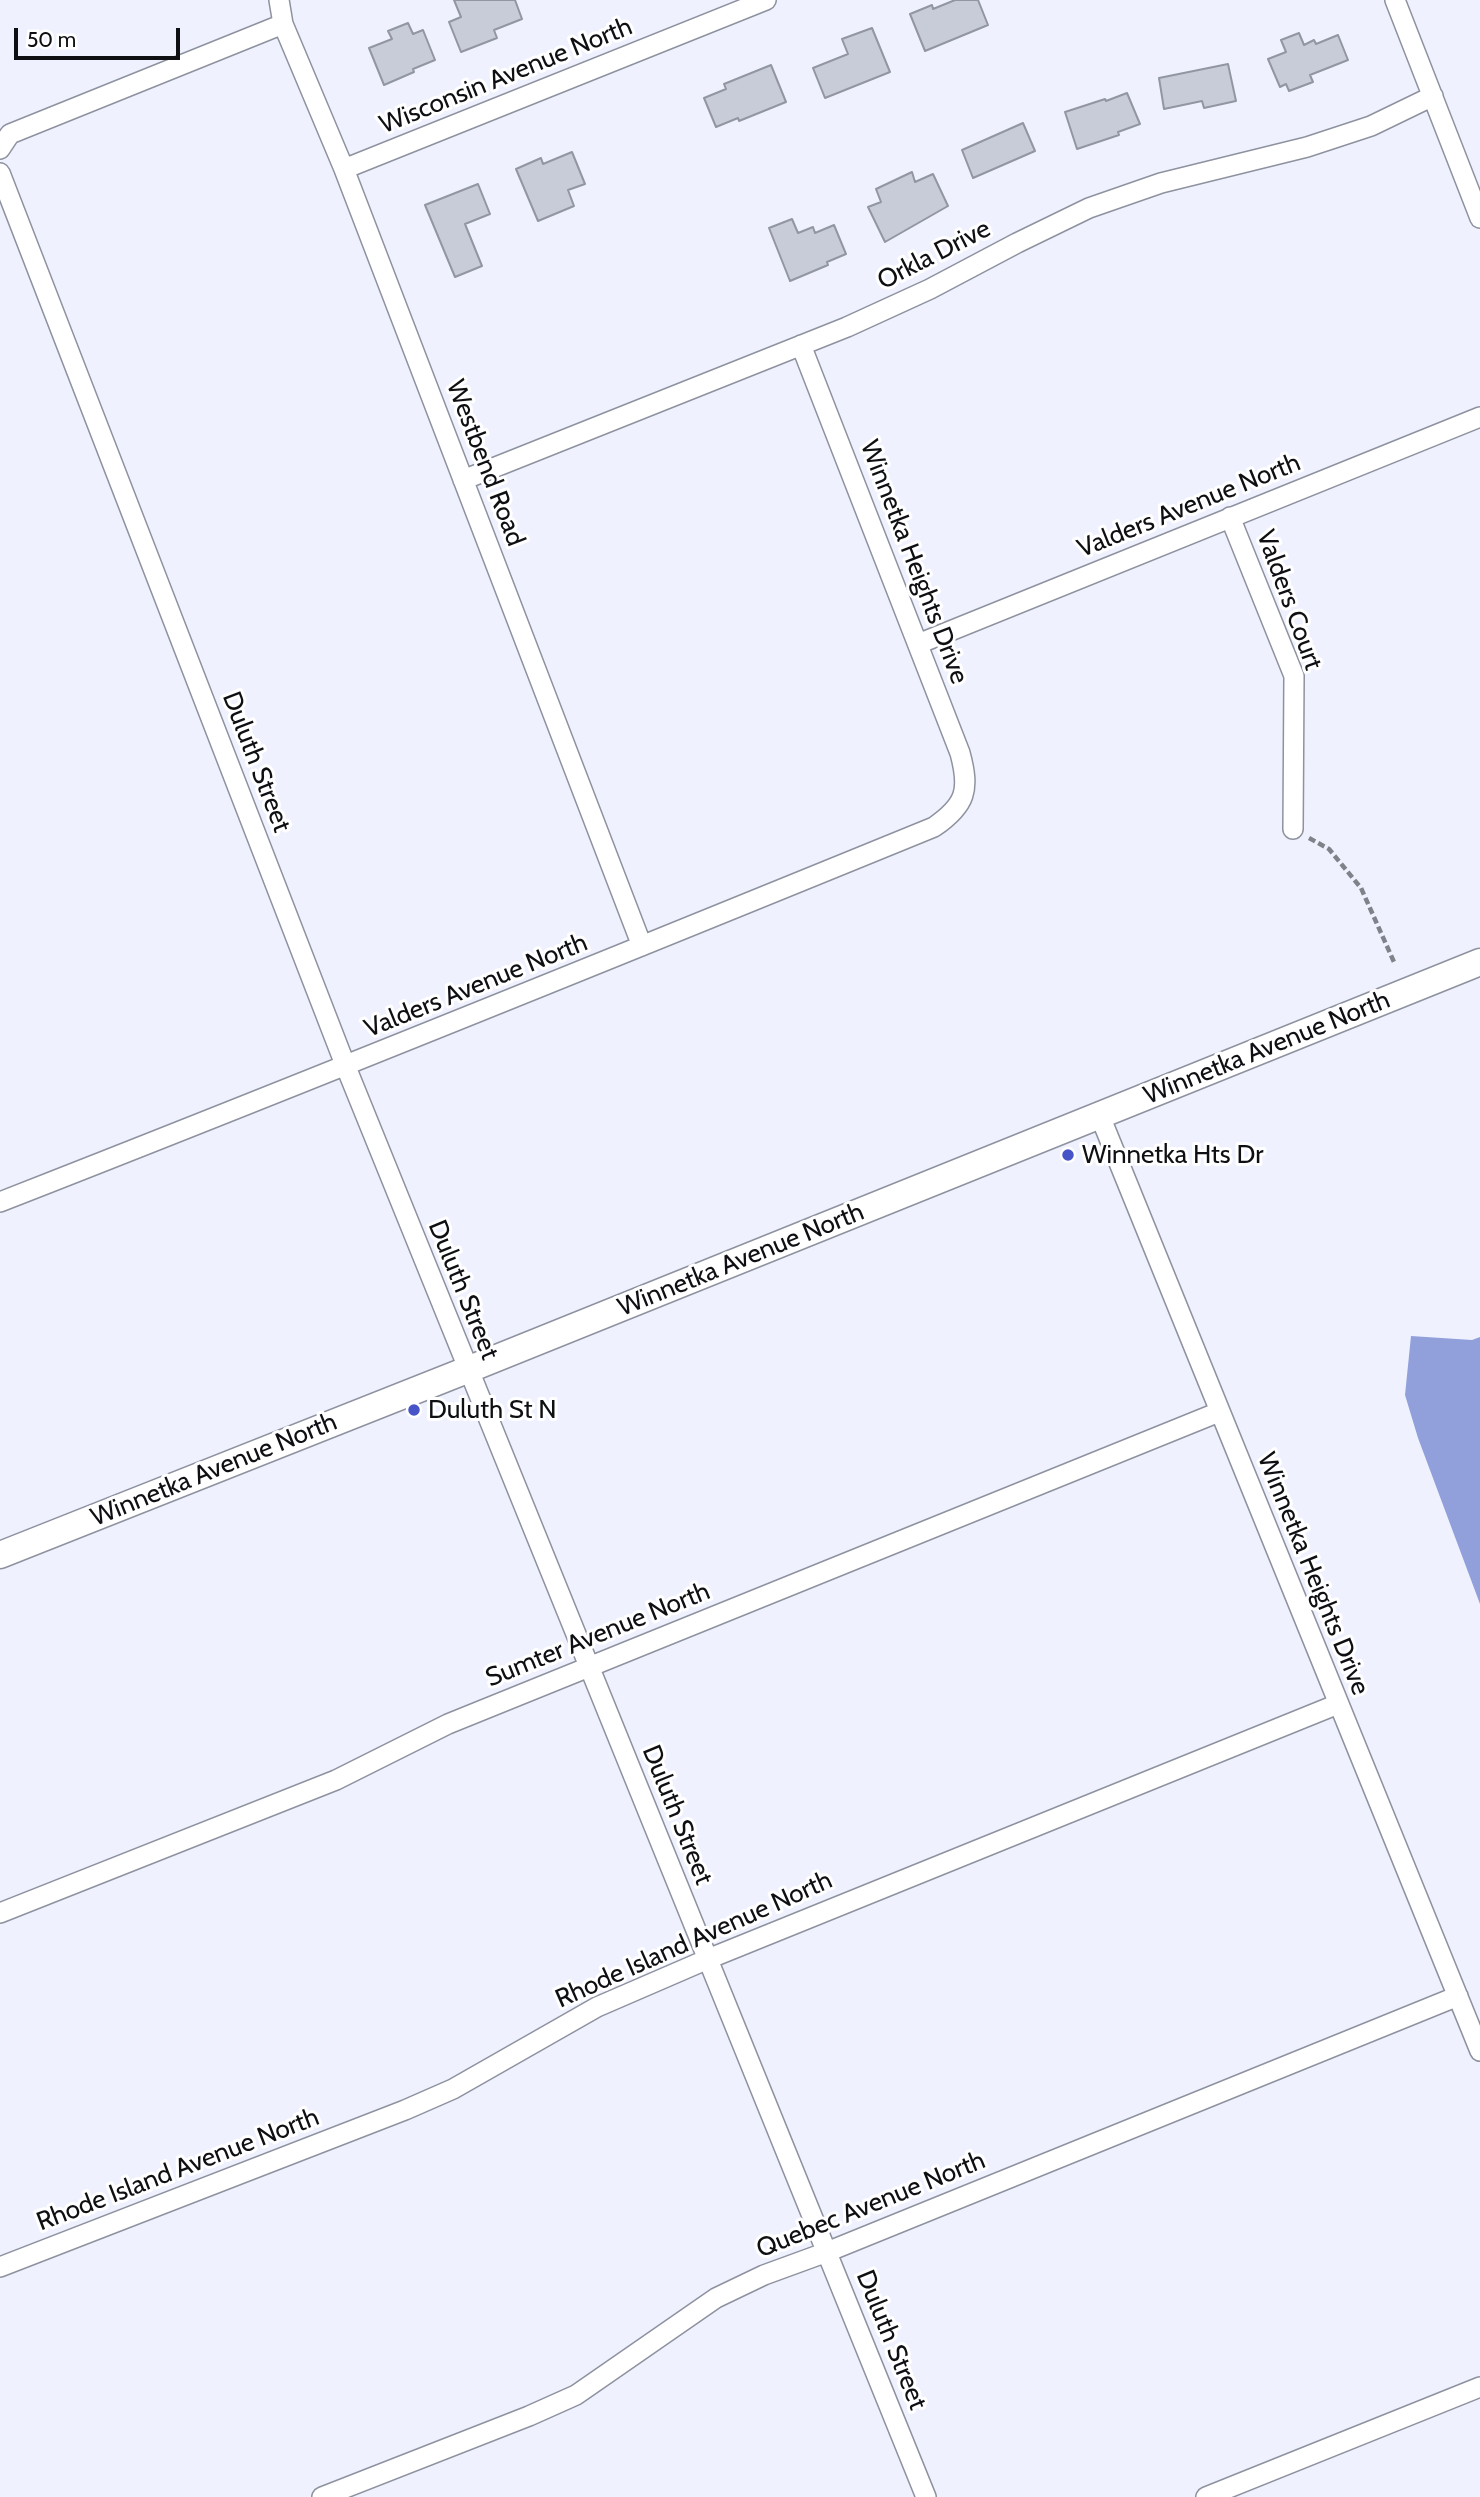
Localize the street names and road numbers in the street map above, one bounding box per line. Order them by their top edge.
street label: Wisconsin Avenue North [375,11,637,141]
street label: Orkla Drive [872,213,996,297]
street label: Westbend Road [439,376,531,550]
street label: Winnetka Heights Drive [853,436,975,688]
street label: Valders Avenue North [1073,447,1305,565]
street label: Valders Court [1249,526,1329,674]
street label: Duluth Street [215,687,297,837]
street label: Valders Avenue North [360,927,592,1045]
street label: Winnetka Avenue North [1139,984,1395,1112]
street label: Winnetka Avenue North [613,1196,869,1324]
street label: Duluth Street [421,1216,505,1364]
street label: Winnetka Avenue North [86,1406,342,1534]
street label: Winnetka Heights Drive [1250,1448,1376,1700]
street label: Sumter Avenue North [481,1576,715,1694]
street label: Duluth Street [635,1741,719,1889]
street label: Rhode Island Avenue North [551,1865,837,2015]
street label: Rhode Island Avenue North [33,2102,323,2238]
street label: Quebec Avenue North [752,2145,990,2265]
street label: Duluth Street [849,2266,933,2414]

